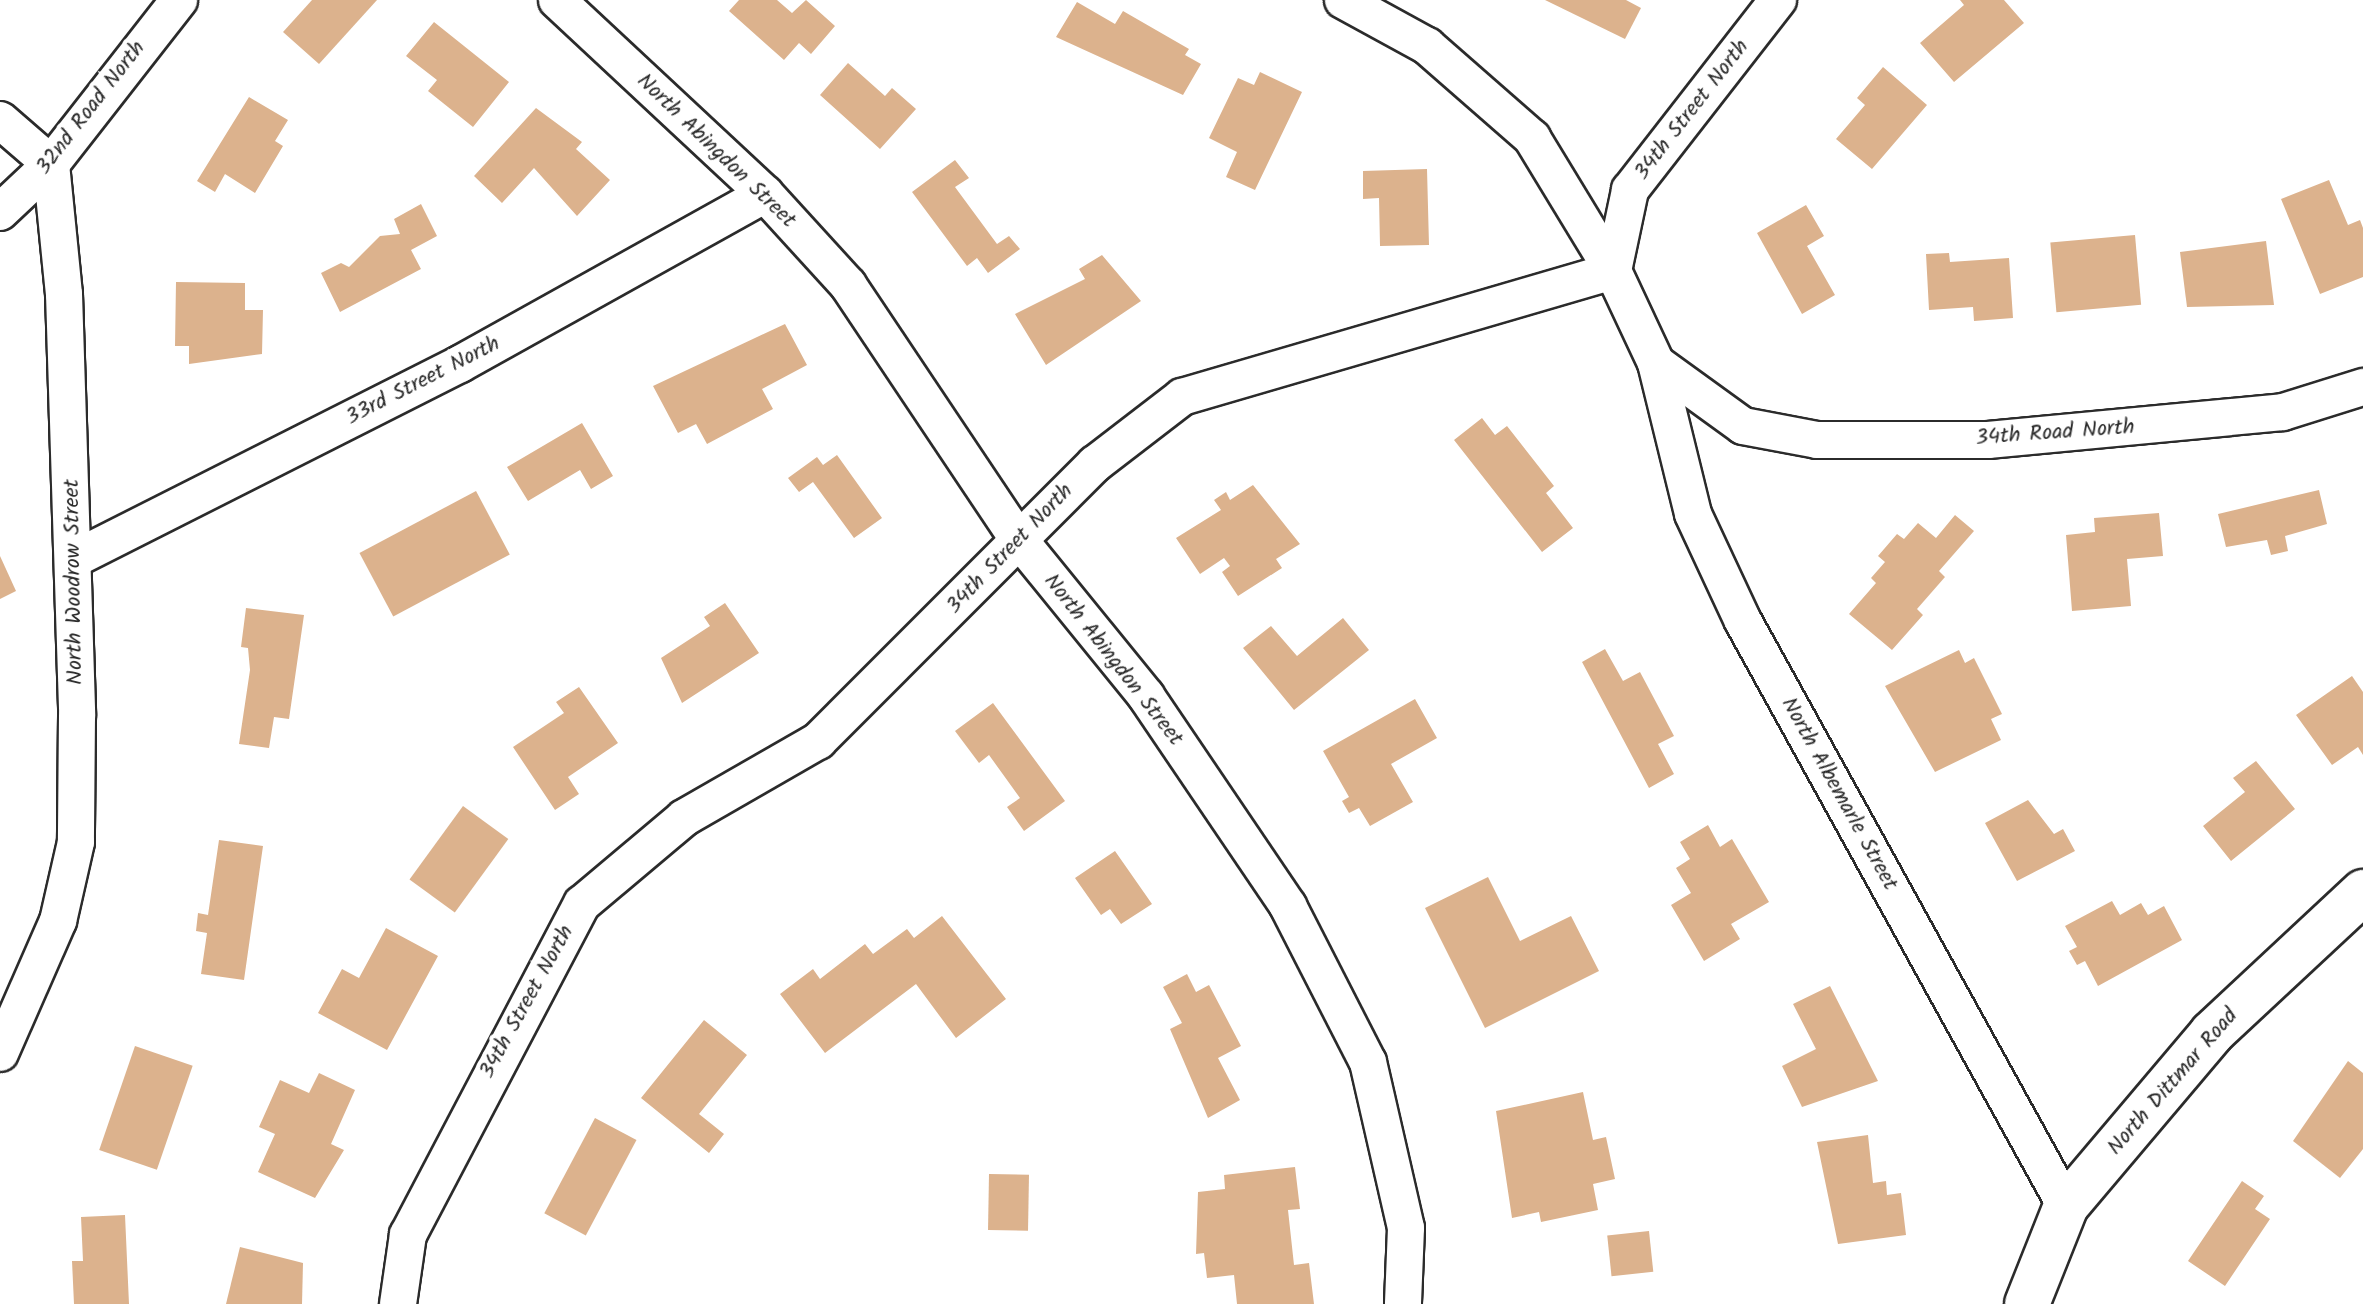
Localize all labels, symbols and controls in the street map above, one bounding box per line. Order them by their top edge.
street label: 34th Street North [1629,35,1755,185]
street label: 32nd Road North [31,36,151,180]
street label: North Abingdon Street [631,68,801,234]
street label: 33rd Street North [342,331,504,431]
street label: 34th Road North [1975,414,2135,452]
street label: 34th Street North [941,478,1079,620]
street label: North Woodrow Street [59,479,89,685]
street label: North Abingdon Street [1038,569,1188,751]
street label: North Albemarle Street [1775,693,1903,895]
street label: 34th Street North [474,921,580,1083]
street label: North Dittmar Road [2102,1003,2244,1161]

